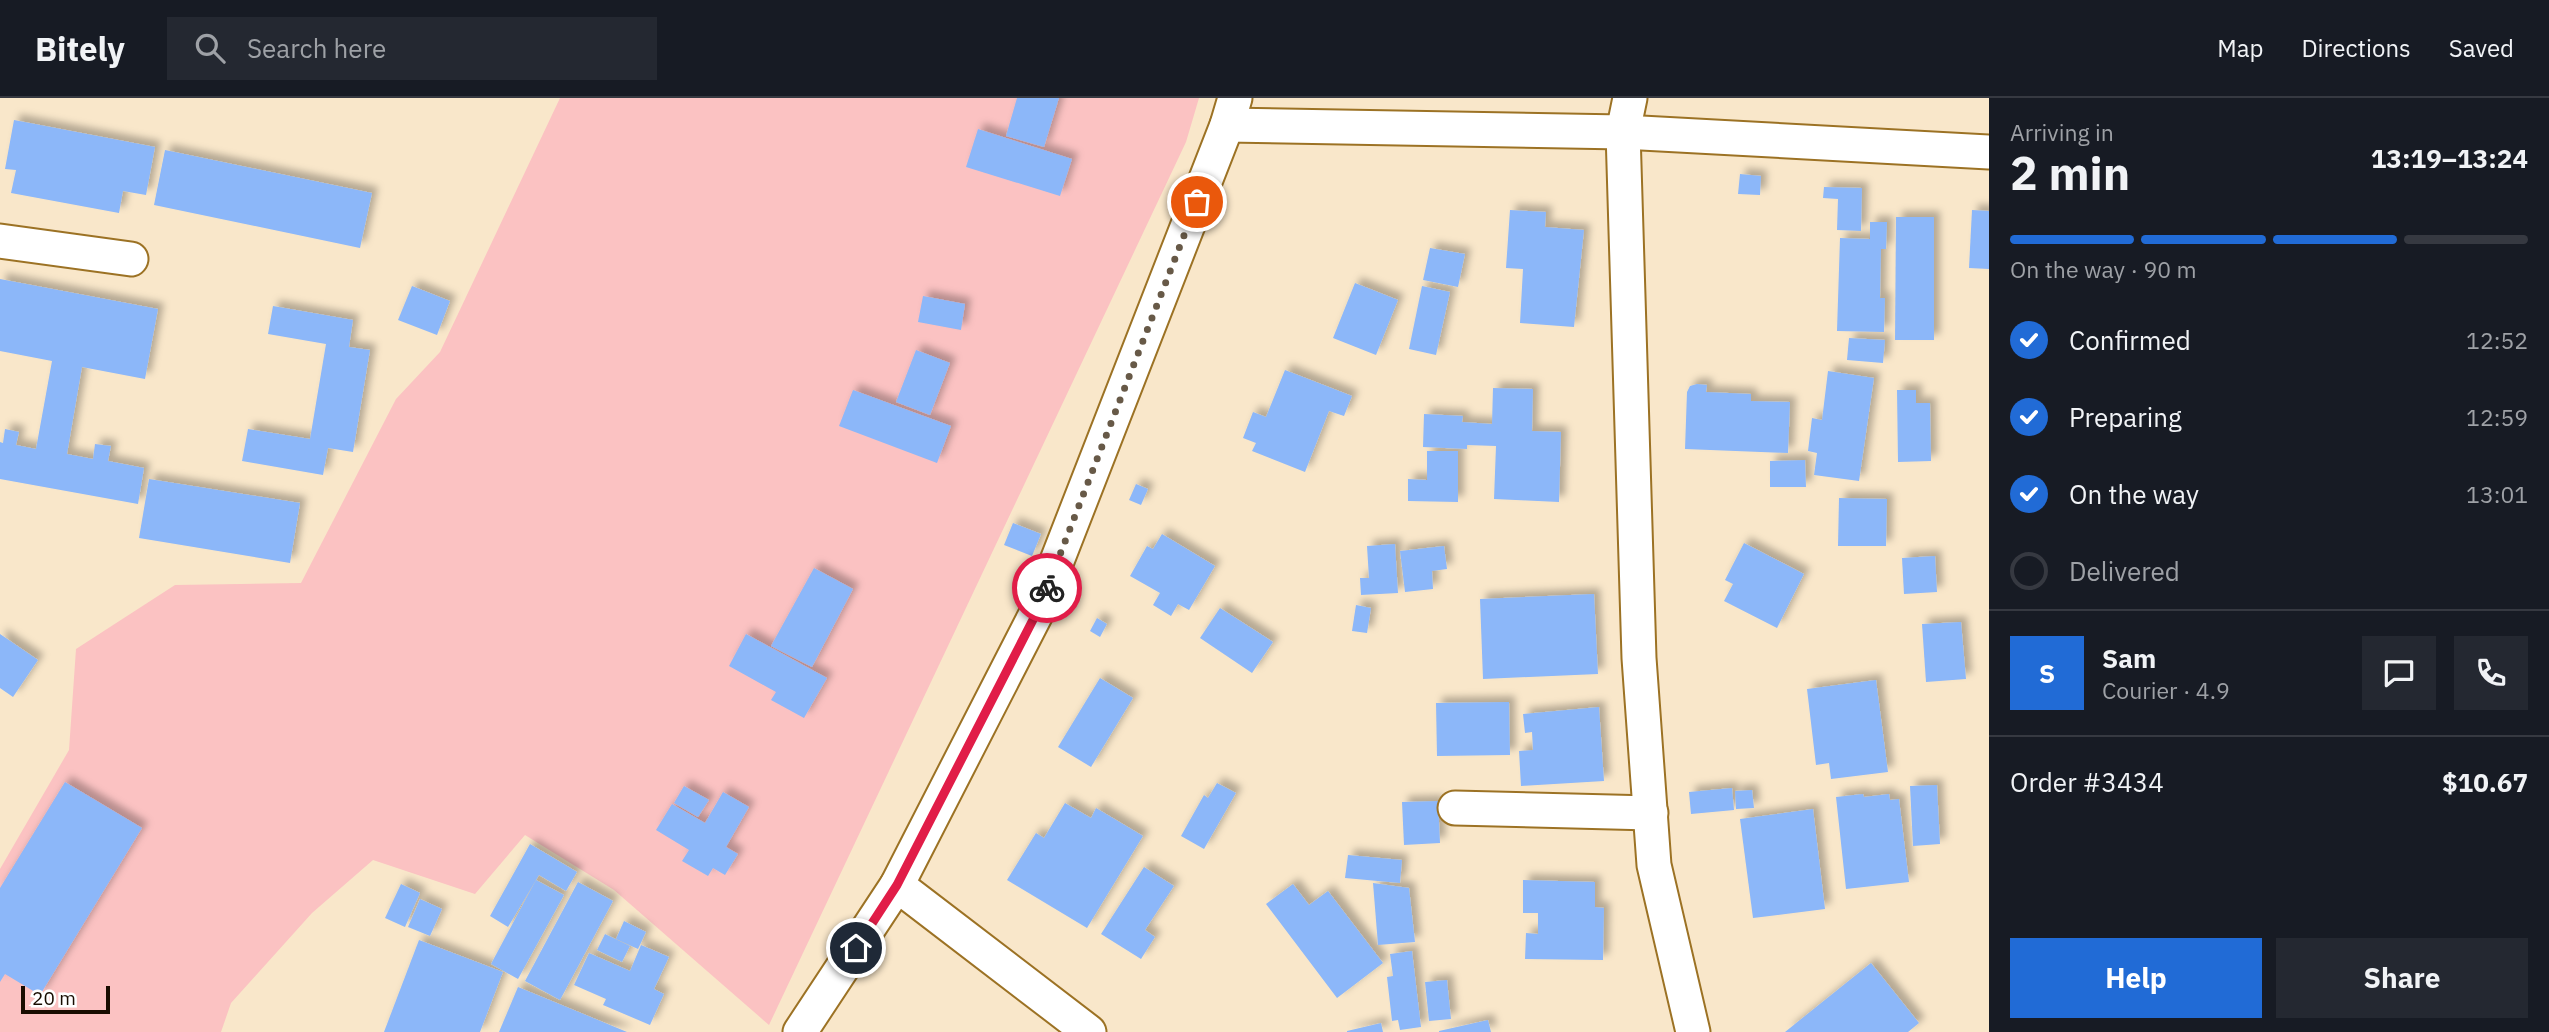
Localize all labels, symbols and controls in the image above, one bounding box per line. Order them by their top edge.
search box [167,17,657,80]
text: Bitely [35,27,125,70]
icon: search [191,29,229,67]
text: Search here [247,31,386,65]
text: Map [2217,32,2263,64]
text: Directions [2301,32,2411,64]
text: Saved [2449,32,2514,64]
text: Arriving in [2010,117,2114,147]
text: 13:19–13:24 [2371,141,2528,175]
text: 2 min [2010,143,2130,203]
pin [1167,172,1227,232]
icon: bag [1178,183,1216,221]
text: On the way · 90 m [2010,254,2197,284]
icon: check [2010,321,2048,359]
text: Confirmed [2069,323,2191,357]
text: 12:52 [2466,325,2528,355]
icon: check [2010,398,2048,436]
text: Preparing [2069,400,2182,434]
text: 12:59 [2466,402,2528,432]
icon: check [2010,475,2048,513]
text: On the way [2069,477,2199,511]
text: 13:01 [2466,479,2528,509]
courier [1012,553,1082,623]
text: Delivered [2069,554,2180,588]
icon: bike [1028,569,1066,607]
button: chat [2362,636,2436,710]
button: phone [2454,636,2528,710]
text: Sam [2102,641,2156,675]
text: S [2039,656,2055,690]
text: Courier · 4.9 [2102,675,2230,705]
text: Order #3434 [2010,765,2164,799]
text: $10.67 [2442,765,2528,799]
pin [826,918,886,978]
icon: home [837,929,875,967]
button: Help [2010,938,2262,1018]
button: Share [2276,938,2528,1018]
scale bar [21,983,110,1015]
text: 20 m [32,986,76,1010]

